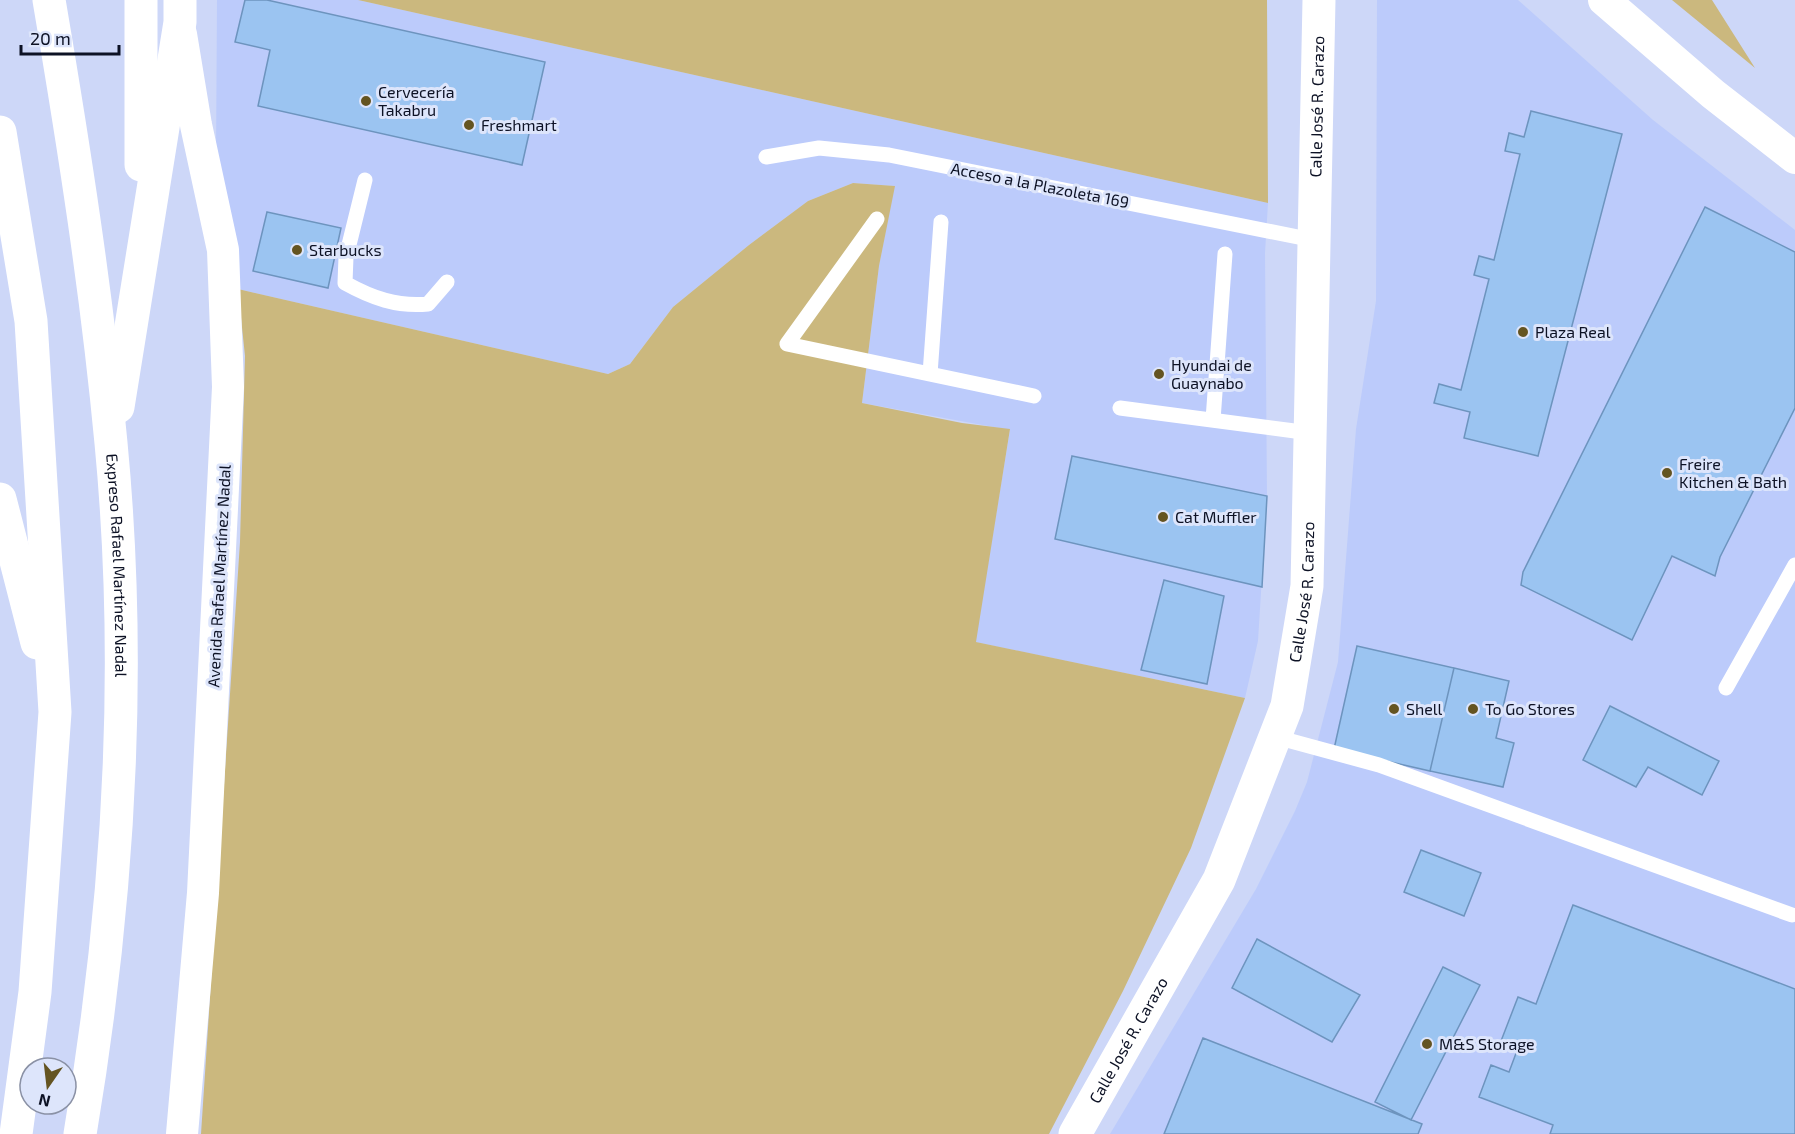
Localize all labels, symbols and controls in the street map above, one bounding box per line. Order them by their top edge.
scale bar [21,18,118,56]
text: 20 m [30,27,71,49]
street label: Calle José R. Carazo [1305,36,1327,178]
place label: Cervecería Takabru [378,82,455,119]
marker: Cervecería Takabru [359,94,373,108]
place label: Freshmart [481,115,557,134]
marker: Freshmart [462,118,476,132]
street label: Acceso a la Plazoleta 169 [950,158,1131,211]
place label: Starbucks [309,240,382,259]
marker: Starbucks [290,243,304,257]
place label: Plaza Real [1535,322,1611,341]
marker: Plaza Real [1516,325,1530,339]
place label: Hyundai de Guaynabo [1171,355,1252,392]
marker: Hyundai de Guaynabo [1152,367,1166,381]
street label: Expreso Rafael Martínez Nadal [103,453,131,678]
place label: Freire Kitchen & Bath [1679,454,1787,491]
street label: Avenida Rafael Martínez Nadal [203,464,234,688]
marker: Freire Kitchen & Bath [1660,466,1674,480]
place label: Cat Muffler [1175,507,1257,526]
marker: Cat Muffler [1156,510,1170,524]
street label: Calle José R. Carazo [1284,521,1317,664]
place label: Shell [1406,699,1443,718]
place label: To Go Stores [1485,699,1575,718]
marker: Shell [1387,702,1401,716]
marker: To Go Stores [1466,702,1480,716]
street label: Calle José R. Carazo [1085,973,1171,1106]
place label: M&S Storage [1439,1034,1535,1053]
marker: M&S Storage [1420,1037,1434,1051]
north arrow [18,1056,78,1116]
text: N [36,1090,52,1112]

